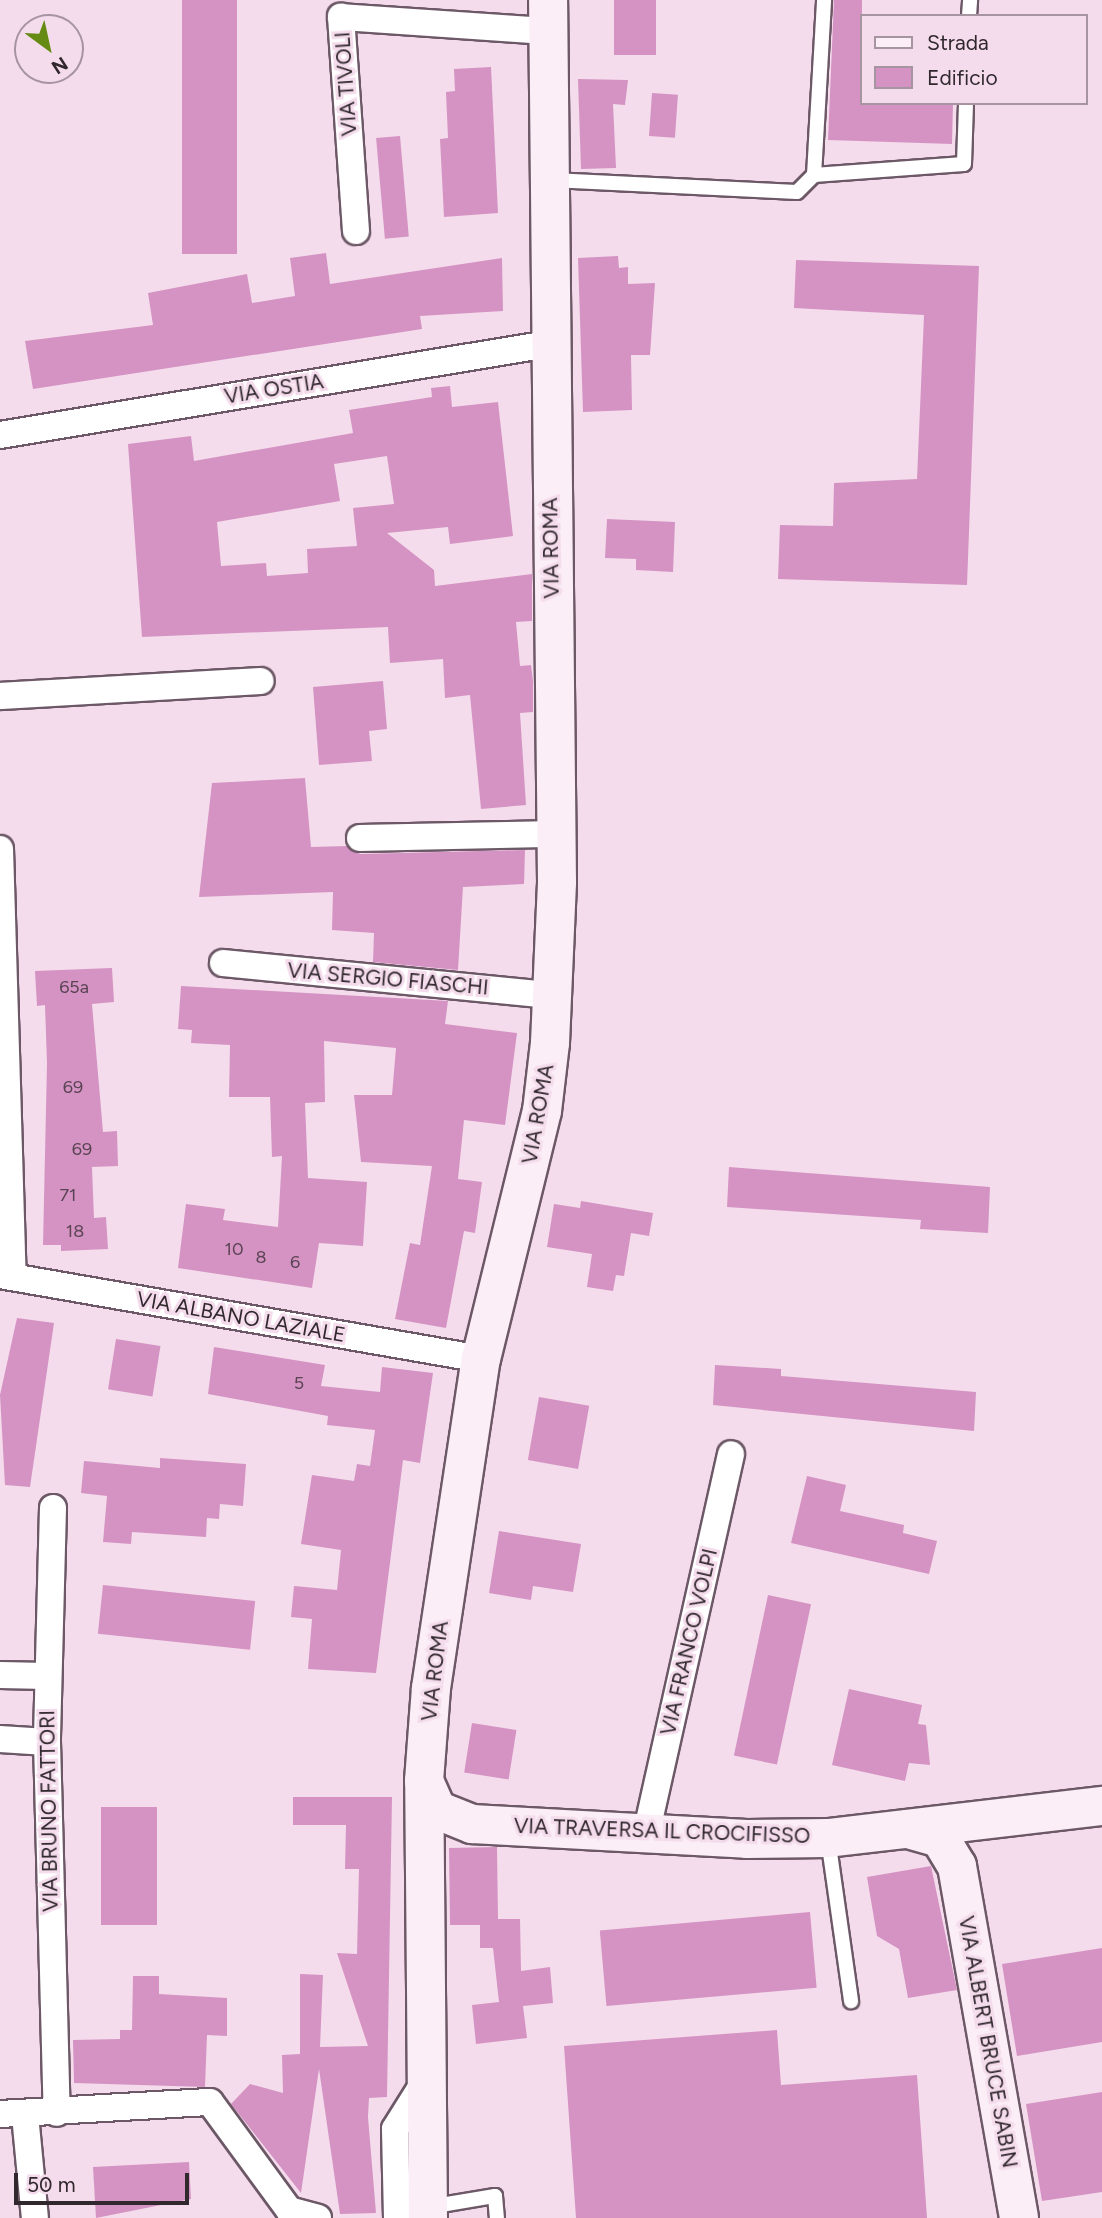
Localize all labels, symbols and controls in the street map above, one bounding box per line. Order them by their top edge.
north arrow [14,14,84,84]
legend [860,14,1088,105]
text: Strada [927,30,989,55]
street label: VIA TIVOLI [330,31,362,137]
text: N [47,52,72,79]
text: Edificio [927,65,998,90]
street label: VIA OSTIA [222,369,326,409]
street label: VIA ROMA [538,497,564,599]
street label: VIA SERGIO FIASCHI [286,958,490,1000]
house number: 65a [59,976,89,998]
street label: VIA ROMA [517,1062,559,1166]
house number: 69 [63,1076,83,1098]
house number: 69 [72,1138,92,1160]
house number: 71 [59,1184,77,1206]
house number: 18 [66,1220,84,1242]
house number: 10 [225,1238,243,1260]
house number: 8 [255,1246,267,1268]
house number: 6 [290,1251,300,1273]
street label: VIA ALBANO LAZIALE [135,1286,347,1348]
house number: 5 [294,1372,304,1394]
street label: VIA FRANCO VOLPI [655,1546,723,1738]
street label: VIA ROMA [416,1619,454,1723]
street label: VIA BRUNO FATTORI [35,1710,63,1912]
street label: VIA TRAVERSA IL CROCIFISSO [513,1813,811,1849]
street label: VIA ALBERT BRUCE SABIN [953,1914,1023,2170]
scale bar [18,2158,192,2202]
text: 50 m [27,2172,76,2197]

